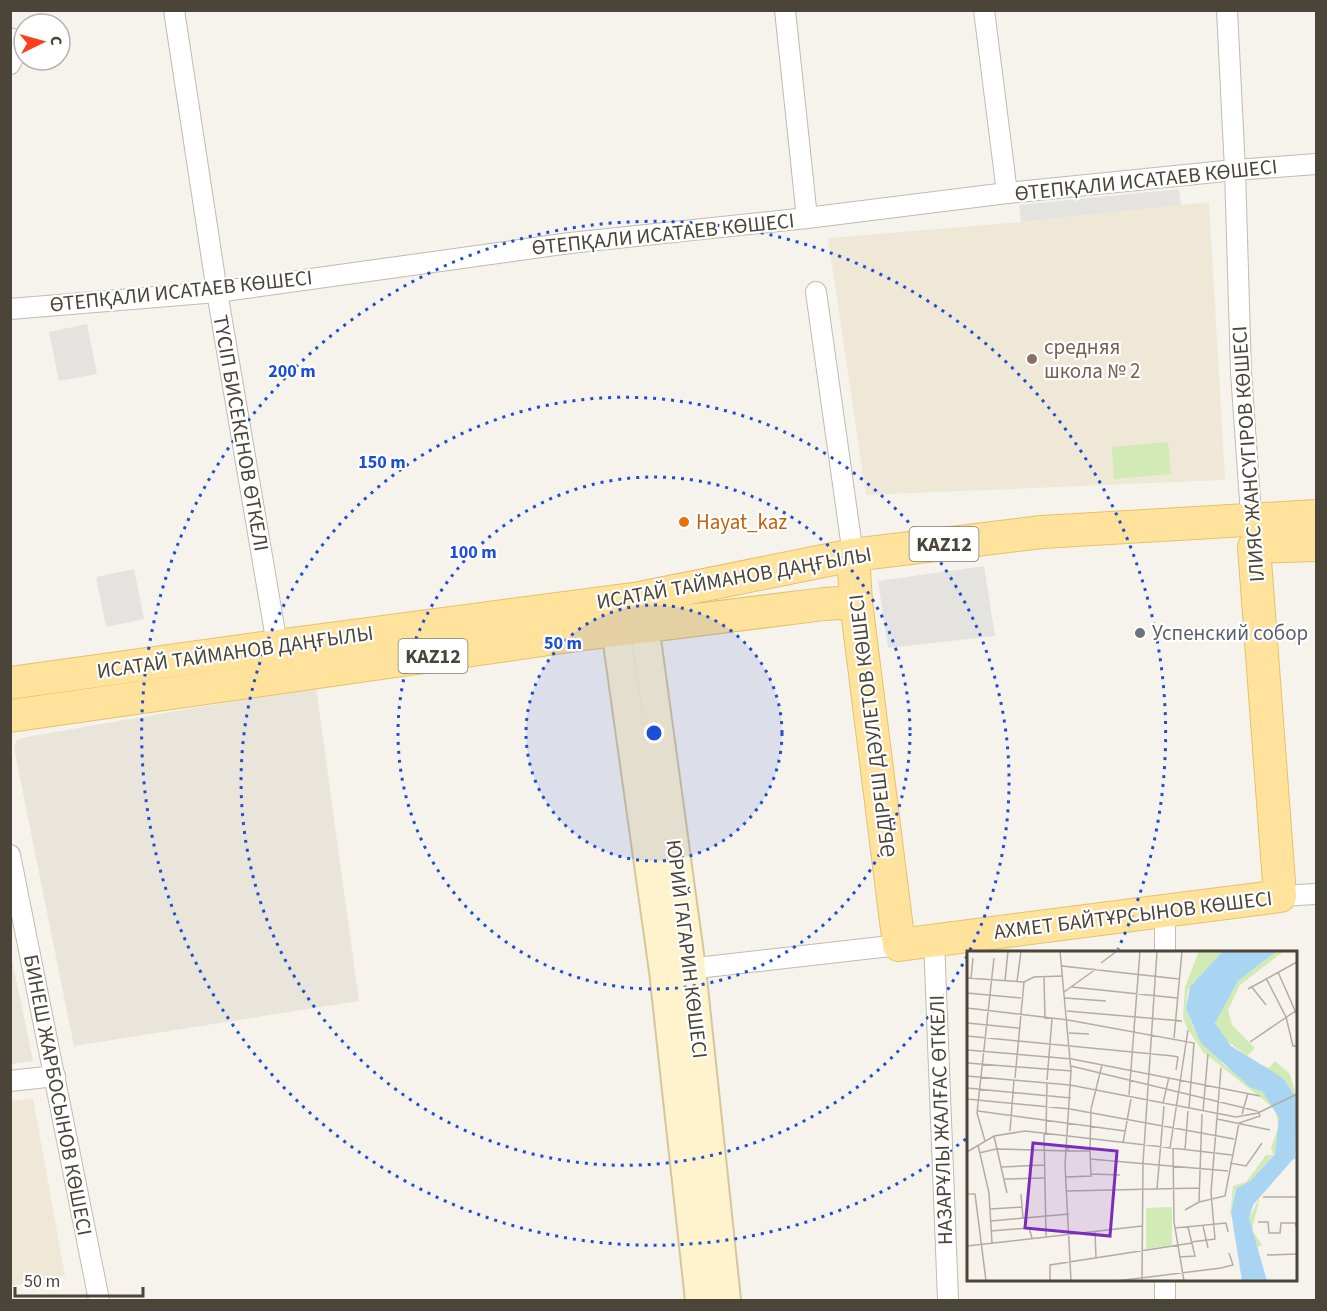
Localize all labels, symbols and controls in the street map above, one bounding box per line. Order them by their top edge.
north arrow [12,12,72,72]
text: С [45,35,67,46]
street label: ӨТЕПҚАЛИ ИСАТАЕВ КӨШЕСІ [1013,151,1279,209]
street label: ӨТЕПҚАЛИ ИСАТАЕВ КӨШЕСІ [530,205,796,263]
street label: ӨТЕПҚАЛИ ИСАТАЕВ КӨШЕСІ [48,262,314,320]
street label: ТҮСІП БИСЕКЕНОВ ӨТКЕЛІ [205,312,277,554]
street label: ІЛИЯС ЖАНСҮГІРОВ КӨШЕСІ [1224,325,1272,583]
place label: cредняя школа № 2 [1044,332,1140,386]
marker: cредняя школа № 2 [1025,352,1039,366]
text: 200 m [268,359,316,384]
text: 150 m [358,450,406,475]
place label: Hayat_kaz [696,507,787,537]
marker: Hayat_kaz [677,515,691,529]
road number: KAZ12 [910,527,978,561]
street label: ИСАТАЙ ТАЙМАНОВ ДАҢҒЫЛЫ [594,539,874,617]
text: 100 m [449,540,497,565]
street label: ӘБДІРЕШ ДӘУЛЕТОВ КӨШЕСІ [841,593,903,859]
street label: ИСАТАЙ ТАЙМАНОВ ДАҢҒЫЛЫ [95,618,375,686]
place label: Успенский собор [1152,618,1308,648]
marker: Успенский собор [1133,626,1147,640]
text: 50 m [544,631,582,656]
road number: KAZ12 [398,639,468,673]
centre of rings [644,723,664,743]
street label: ЮРИЙ ГАГАРИН КӨШЕСІ [659,838,715,1060]
street label: АХМЕТ БАЙТҰРСЫНОВ КӨШЕСІ [992,883,1274,947]
inset map [967,951,1297,1281]
street label: БИНЕШ ЖАРБОСЫНОВ КӨШЕСІ [16,952,100,1238]
street label: НАЗАРҰЛЫ ЖАЛҒАС ӨТКЕЛІ [922,994,960,1246]
scale bar [15,1260,142,1298]
text: 50 m [24,1269,60,1294]

